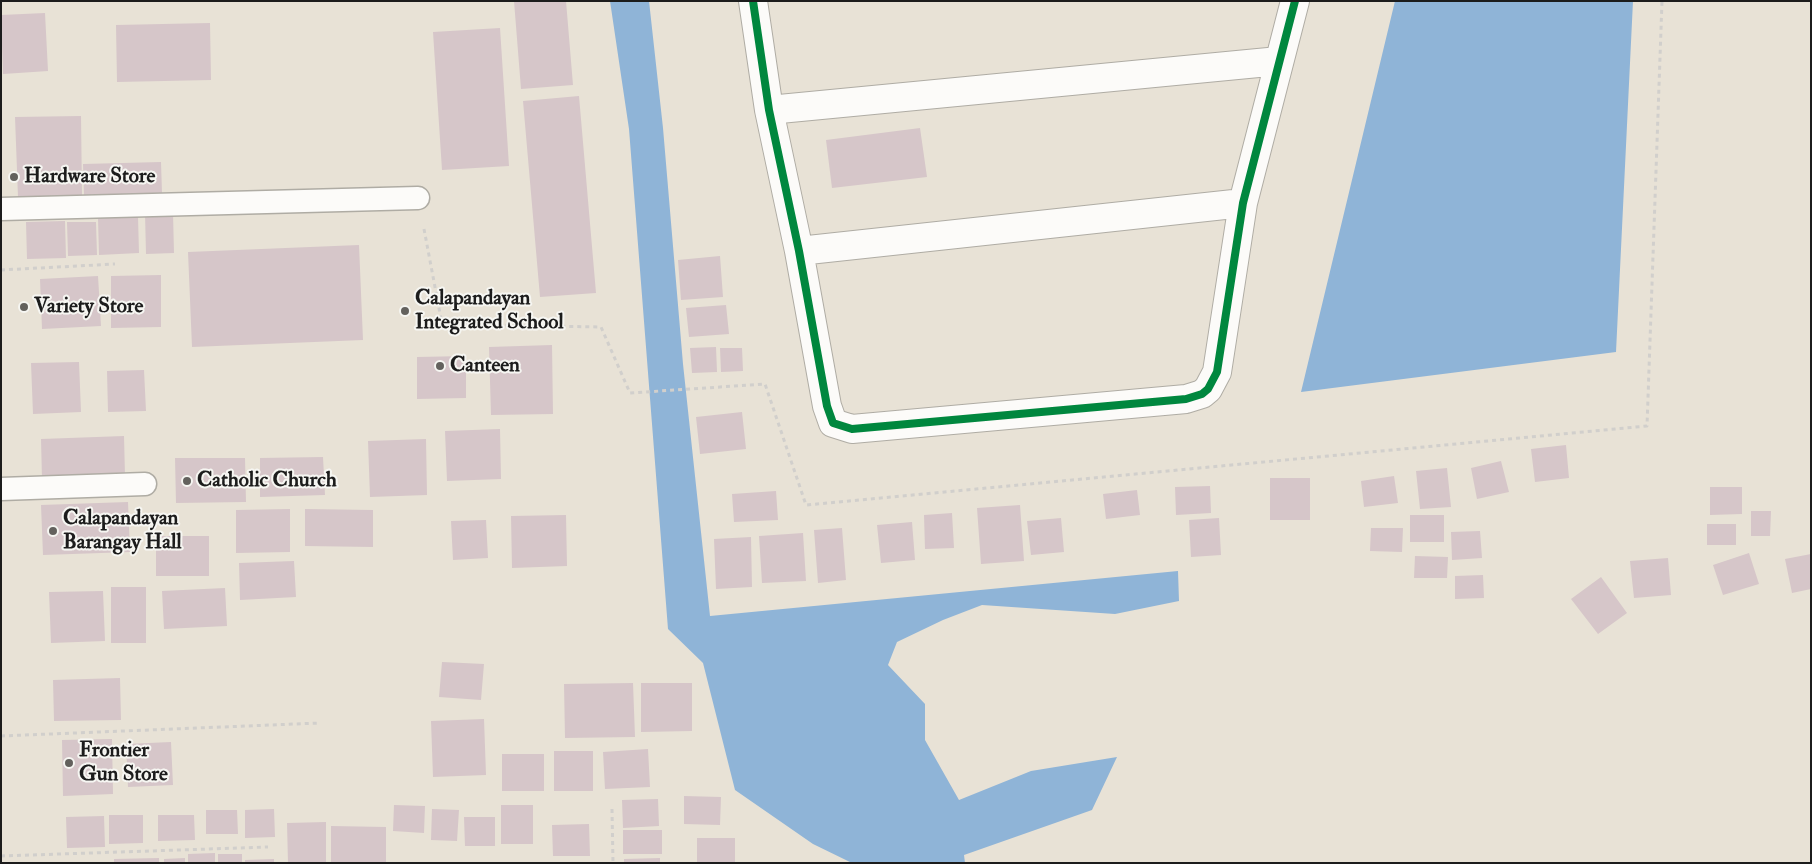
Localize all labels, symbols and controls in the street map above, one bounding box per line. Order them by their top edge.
place label: Hardware Store [24,164,155,190]
marker: Hardware Store [8,171,20,183]
place label: Calapandayan Integrated School [415,286,564,336]
place label: Variety Store [34,294,143,320]
marker: Variety Store [18,301,30,313]
marker: Calapandayan Integrated School [399,305,411,317]
place label: Canteen [450,353,520,379]
marker: Canteen [434,360,446,372]
place label: Catholic Church [197,468,337,494]
marker: Catholic Church [181,475,193,487]
place label: Calapandayan Barangay Hall [63,506,182,556]
marker: Calapandayan Barangay Hall [47,525,59,537]
place label: Frontier Gun Store [79,738,168,788]
marker: Frontier Gun Store [63,757,75,769]

